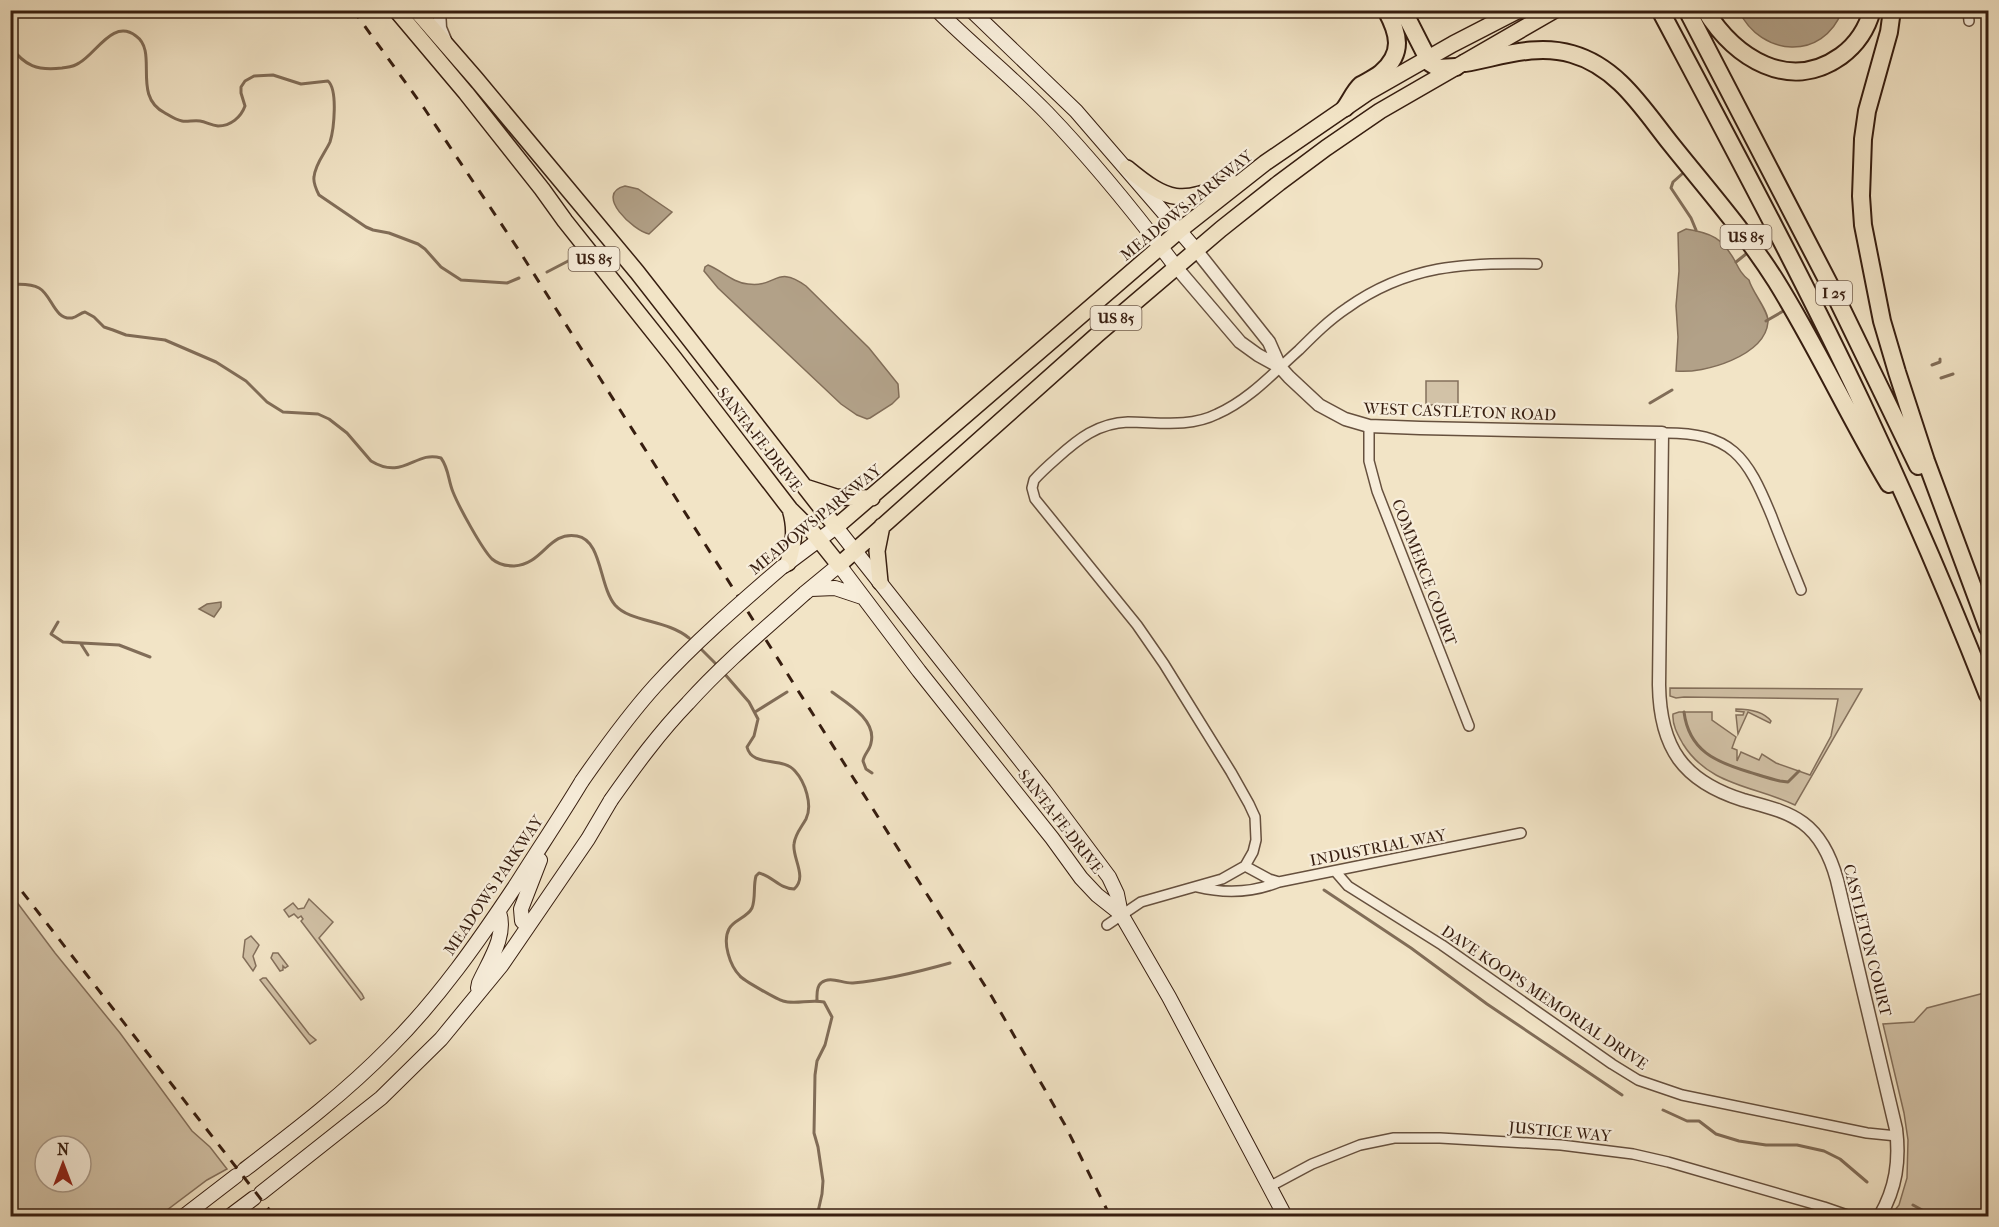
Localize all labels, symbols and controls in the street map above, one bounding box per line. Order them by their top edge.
street label: MEADOWS PARKWAY [1116,146,1257,265]
road number: US 85 [1720,225,1772,249]
road number: US 85 [568,247,620,271]
road number: I 25 [1816,281,1852,305]
road number: US 85 [1090,306,1142,330]
street label: SANTA FE DRIVE [713,383,806,495]
street label: WEST CASTLETON ROAD [1362,399,1556,424]
street label: MEADOWS PARKWAY [745,460,886,579]
street label: COMMERCE COURT [1388,496,1461,648]
street label: SANTA FE DRIVE [1014,765,1107,877]
street label: MEADOWS PARKWAY [440,811,548,959]
street label: INDUSTRIAL WAY [1308,825,1449,870]
street label: CASTLETON COURT [1839,862,1896,1018]
street label: DAVE KOOPS MEMORIAL DRIVE [1438,921,1652,1074]
street label: JUSTICE WAY [1506,1117,1613,1146]
north arrow [33,1134,93,1194]
text: N [57,1140,70,1159]

